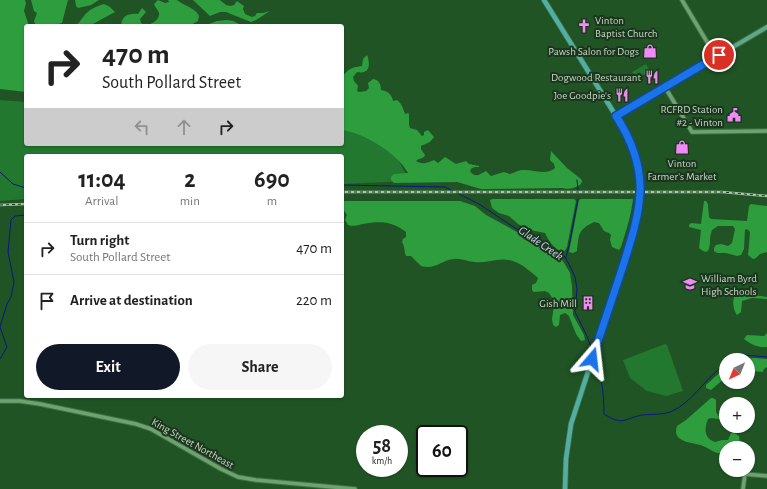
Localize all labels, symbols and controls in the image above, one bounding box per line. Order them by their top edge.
place label: Vinton Baptist Church [595,15,658,39]
church icon: Vinton Baptist Church [576,18,592,34]
pin [702,38,736,72]
icon: right [36,40,88,92]
text: 470 m [102,41,170,69]
shop icon: Pawsh Salon for Dogs [642,43,658,59]
icon: arrive [708,44,730,66]
place label: Pawsh Salon for Dogs [548,46,639,57]
restaurant icon: Dogwood Restaurant [644,69,660,85]
place label: Dogwood Restaurant [551,72,641,83]
text: South Pollard Street [102,74,241,92]
restaurant icon: Joe Goodpie's [614,87,630,103]
place label: Joe Goodpie's [554,90,611,101]
place label: RCFRD Station #2 - Vinton [661,104,723,128]
public building icon: RCFRD Station #2 - Vinton [726,107,742,123]
icon: left [131,116,153,138]
icon: ahead [173,116,195,138]
icon: right [215,116,237,138]
shop icon: Vinton Farmer's Market [674,139,690,155]
place label: Vinton Farmer's Market [648,158,717,182]
text: 11:04 [78,168,126,192]
text: 2 [184,168,195,192]
text: 690 [254,168,290,192]
text: Arrival [85,195,119,208]
text: min [180,195,200,208]
text: m [267,195,277,208]
water label: Glade Creek [517,224,566,262]
text: Turn right [70,233,129,248]
icon: right [36,238,58,260]
text: 470 m [296,241,332,256]
text: South Pollard Street [70,251,171,264]
place label: William Byrd High Schools [701,273,757,297]
school or university icon: William Byrd High Schools [682,276,698,292]
icon: arrive [36,290,58,312]
text: Arrive at destination [70,293,193,308]
text: 220 m [296,293,332,308]
building icon: Gish Mill [580,295,596,311]
place label: Gish Mill [539,298,577,309]
position arrow [571,338,613,380]
button: Exit [36,344,180,390]
button: Share [188,344,332,390]
north arrow [719,353,755,389]
map controls [719,353,755,477]
button: + [719,397,755,433]
street label: King Street Northeast [150,416,236,471]
speed limit sign: 60 [416,425,468,477]
text: 58 [373,436,391,456]
button: − [719,441,755,477]
text: km/h [372,456,392,466]

